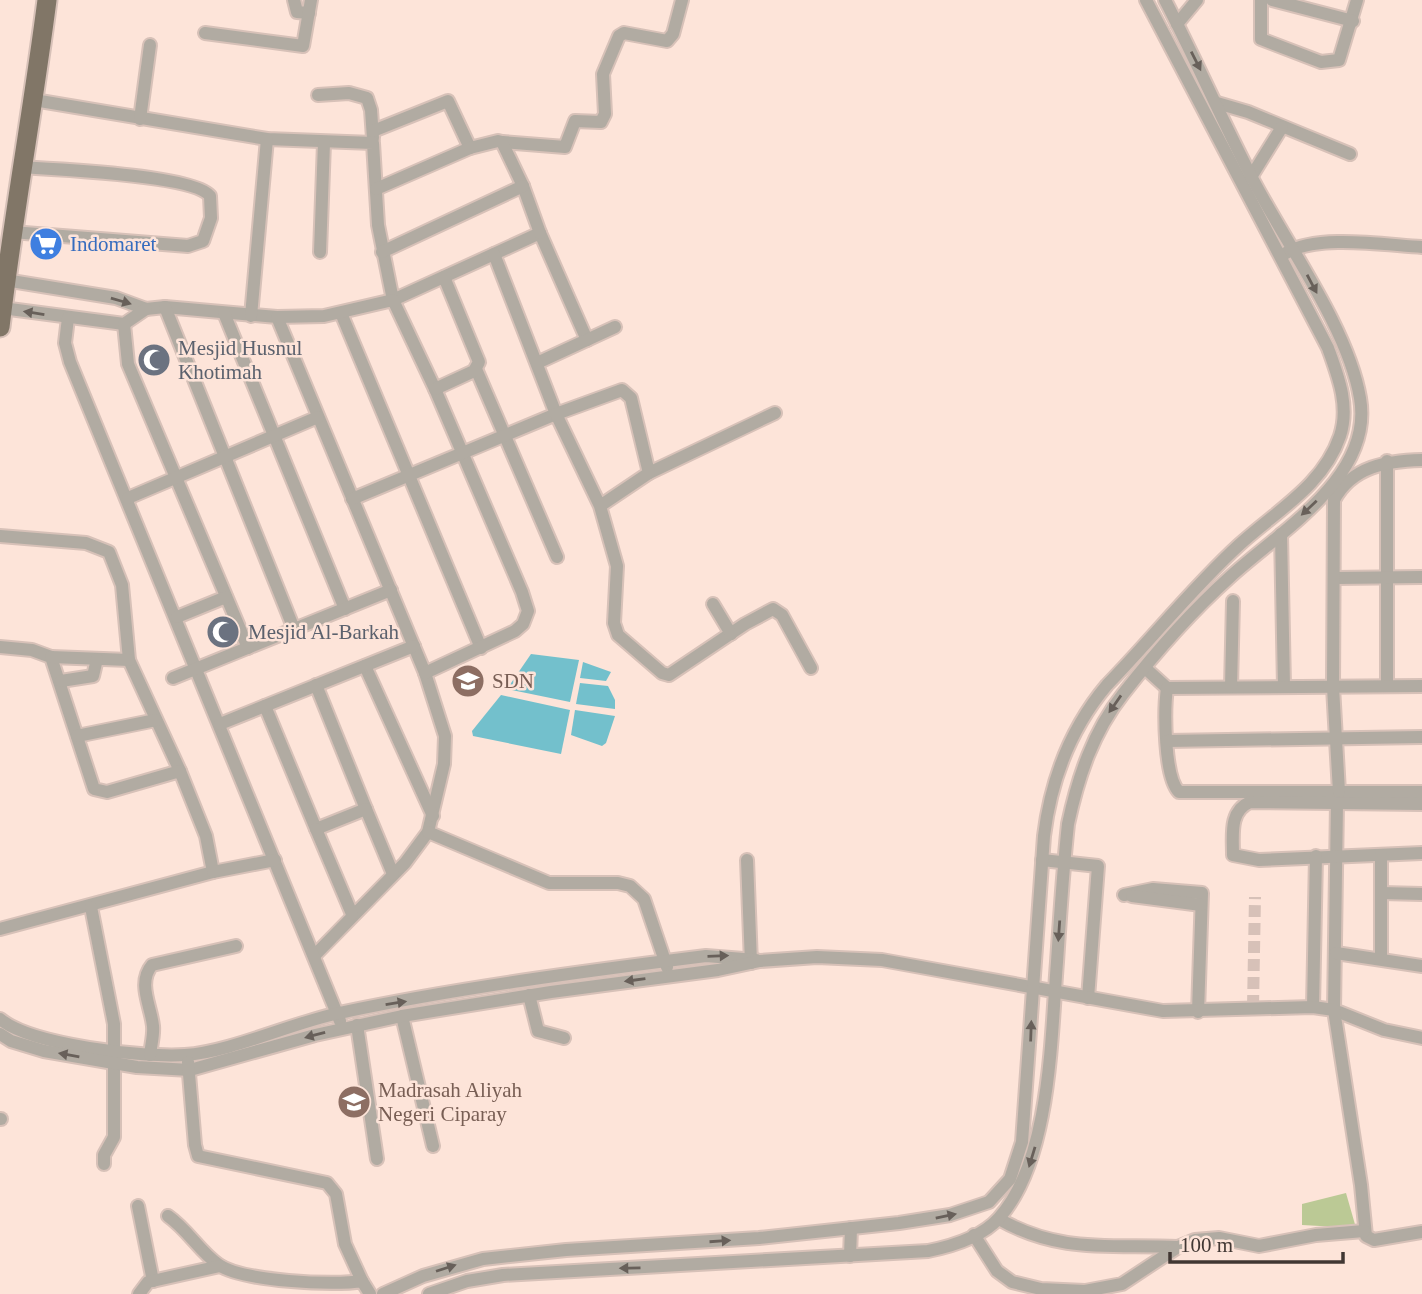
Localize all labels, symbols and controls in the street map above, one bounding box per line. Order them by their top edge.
one-way arrow [1190,51,1201,71]
supermarket icon: Indomaret [27,225,65,263]
place label: Indomaret [70,232,156,256]
one-way arrow [1306,274,1317,294]
one-way arrow [110,296,131,306]
one-way arrow [23,307,45,318]
place label: Mesjid Husnul Khotimah [178,336,302,384]
mosque icon: Mesjid Husnul Khotimah [135,341,173,379]
one-way arrow [1301,499,1318,515]
mosque icon: Mesjid Al-Barkah [204,613,242,651]
place label: Mesjid Al-Barkah [248,620,400,644]
school or university icon: SDN [449,662,487,700]
place label: SDN [492,669,534,693]
one-way arrow [1108,695,1122,713]
one-way arrow [1053,921,1064,943]
one-way arrow [707,950,729,961]
one-way arrow [624,975,646,986]
one-way arrow [385,997,407,1008]
one-way arrow [1025,1019,1036,1041]
one-way arrow [303,1030,325,1041]
one-way arrow [57,1049,79,1060]
place label: Madrasah Aliyah Negeri Ciparay [378,1078,523,1126]
school or university icon: Madrasah Aliyah Negeri Ciparay [335,1083,373,1121]
one-way arrow [1026,1147,1036,1168]
one-way arrow [935,1210,957,1221]
scale bar [1170,1220,1343,1264]
text: 100 m [1180,1233,1233,1257]
one-way arrow [709,1235,731,1246]
one-way arrow [619,1262,641,1274]
one-way arrow [435,1263,456,1273]

